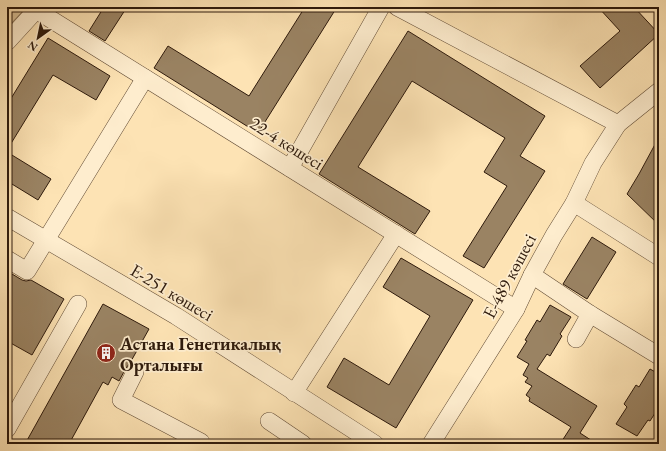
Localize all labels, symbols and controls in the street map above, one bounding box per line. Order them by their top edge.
north arrow [18,18,58,58]
text: N [25,38,40,55]
street label: 22-4 көшесі [246,111,329,175]
street label: Е-489 көшесі [477,229,541,322]
street label: Е-251 көшесі [126,258,218,326]
place label: Астана Генетикалық Орталығы [119,332,281,376]
building icon: Астана Генетикалық Орталығы [95,342,117,364]

